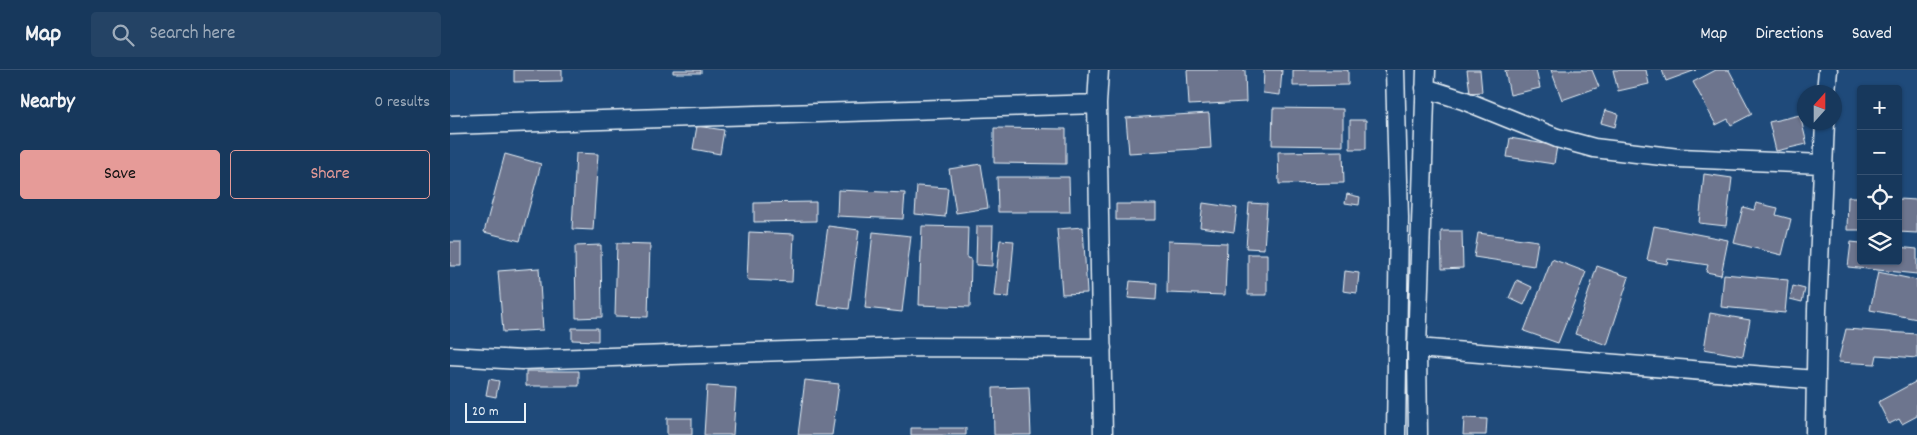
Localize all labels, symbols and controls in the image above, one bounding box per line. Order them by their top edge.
search box [91,12,441,57]
text: Map [25,18,61,52]
icon: search [109,21,137,49]
text: Search here [149,21,235,48]
text: Map [1700,22,1727,47]
text: Directions [1755,22,1824,47]
text: Saved [1852,22,1892,47]
north arrow [1797,85,1842,130]
map controls [1857,85,1902,265]
button: + [1857,85,1902,130]
text: Nearby [20,88,75,118]
text: 0 results [375,91,430,114]
button: − [1857,130,1902,175]
button: Save [20,150,220,199]
button: Share [230,150,430,199]
button: locate [1857,175,1902,220]
button: layers [1857,220,1902,265]
scale bar [465,400,526,423]
text: 20 m [472,402,499,422]

